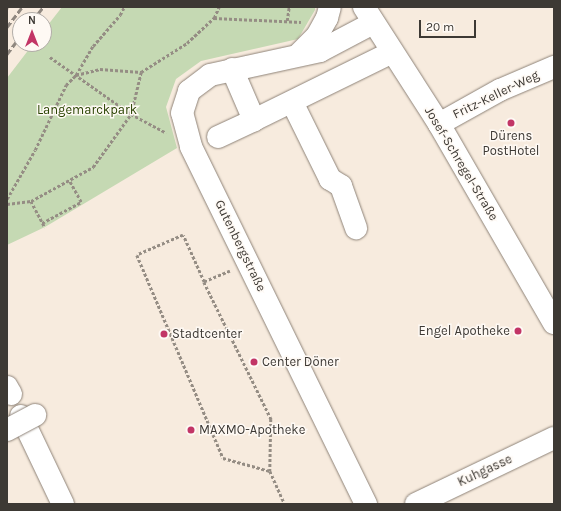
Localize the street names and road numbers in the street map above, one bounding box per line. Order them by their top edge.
street label: Fritz-Keller-Weg [450,67,542,123]
street label: Josef-Schregel-Straße [421,104,501,224]
street label: Gutenbergstraße [211,198,269,294]
street label: Kuhgasse [455,452,515,490]

